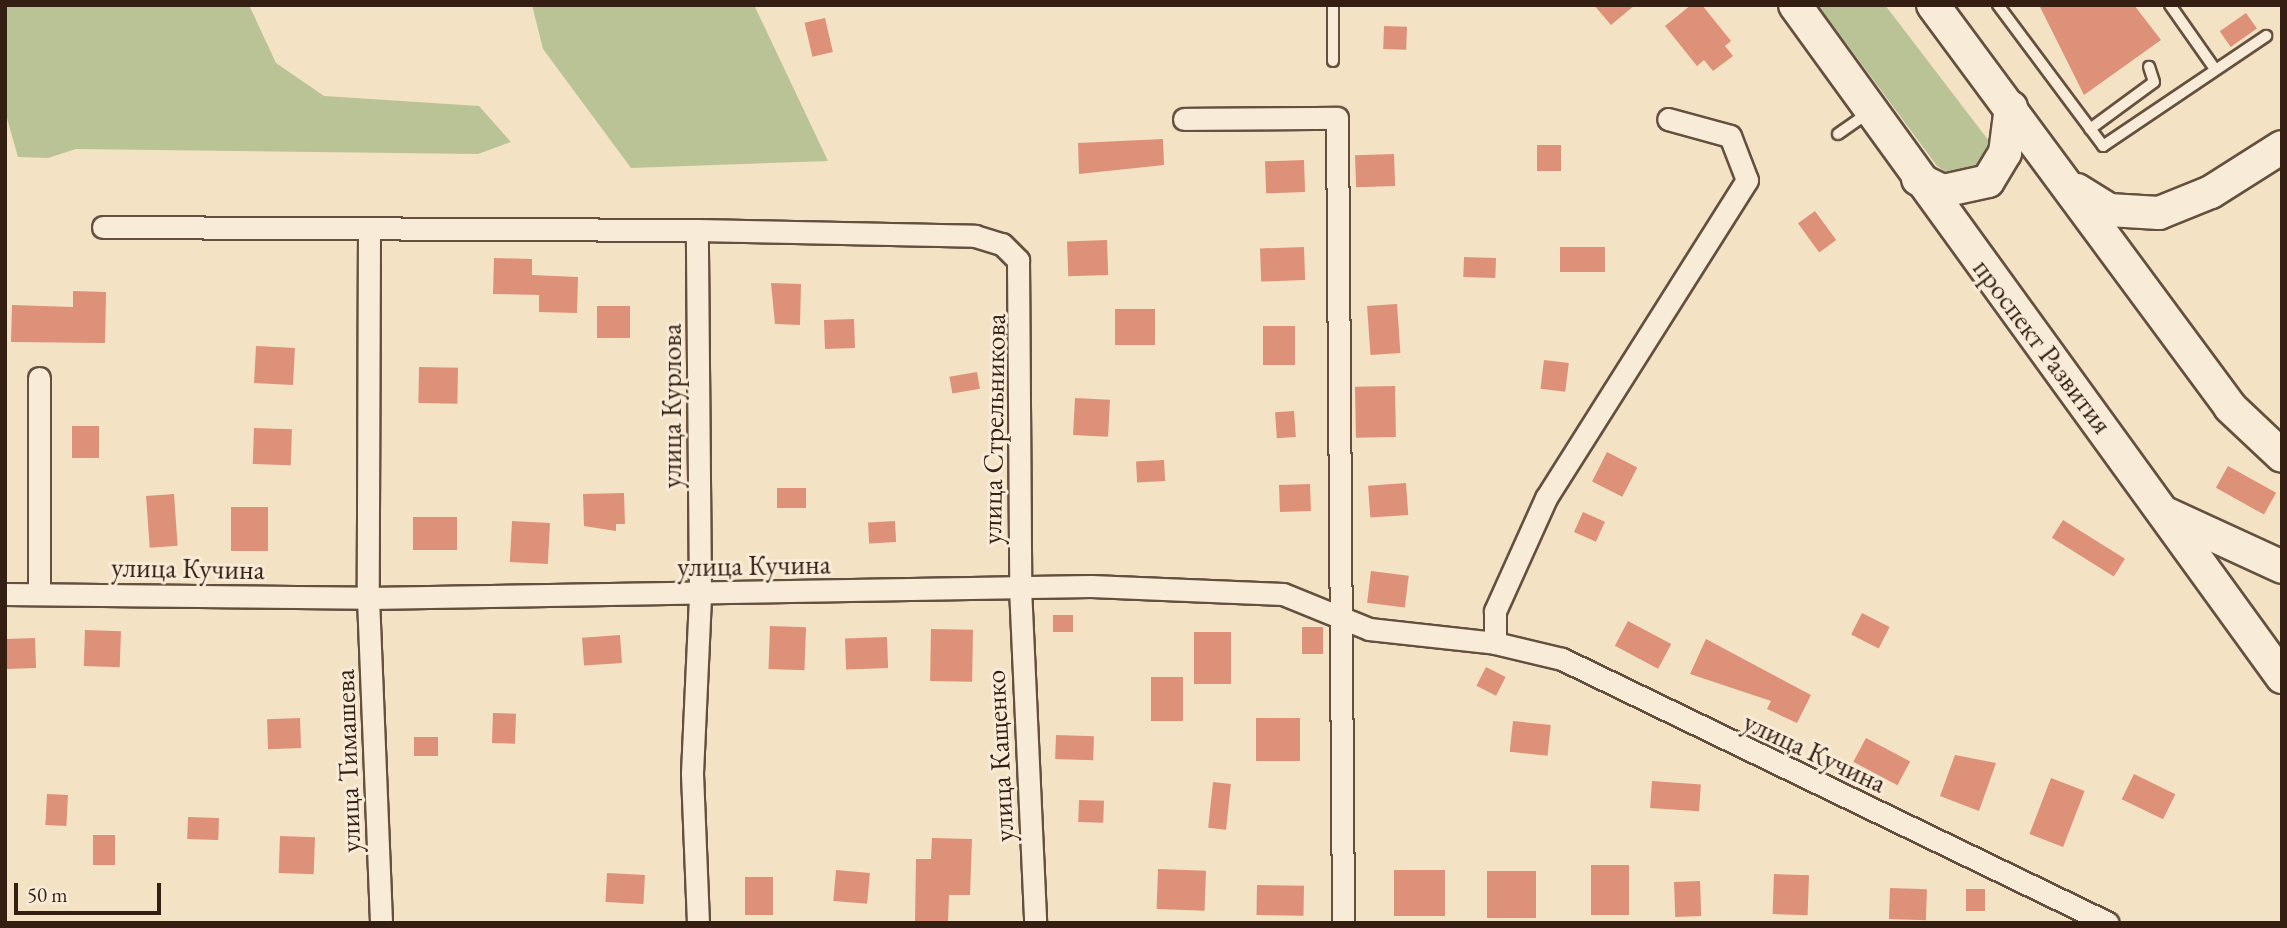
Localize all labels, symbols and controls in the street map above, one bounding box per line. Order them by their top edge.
street label: проспект Развития [1966,252,2120,440]
street label: улица Стрельникова [974,313,1012,545]
street label: улица Курлова [654,324,688,488]
street label: улица Кучина [677,547,831,583]
street label: улица Кучина [111,550,265,586]
street label: улица Тимашева [327,669,367,853]
street label: улица Кащенко [978,669,1020,843]
street label: улица Кучина [1738,704,1892,800]
scale bar [18,869,164,913]
text: 50 m [27,881,68,908]

